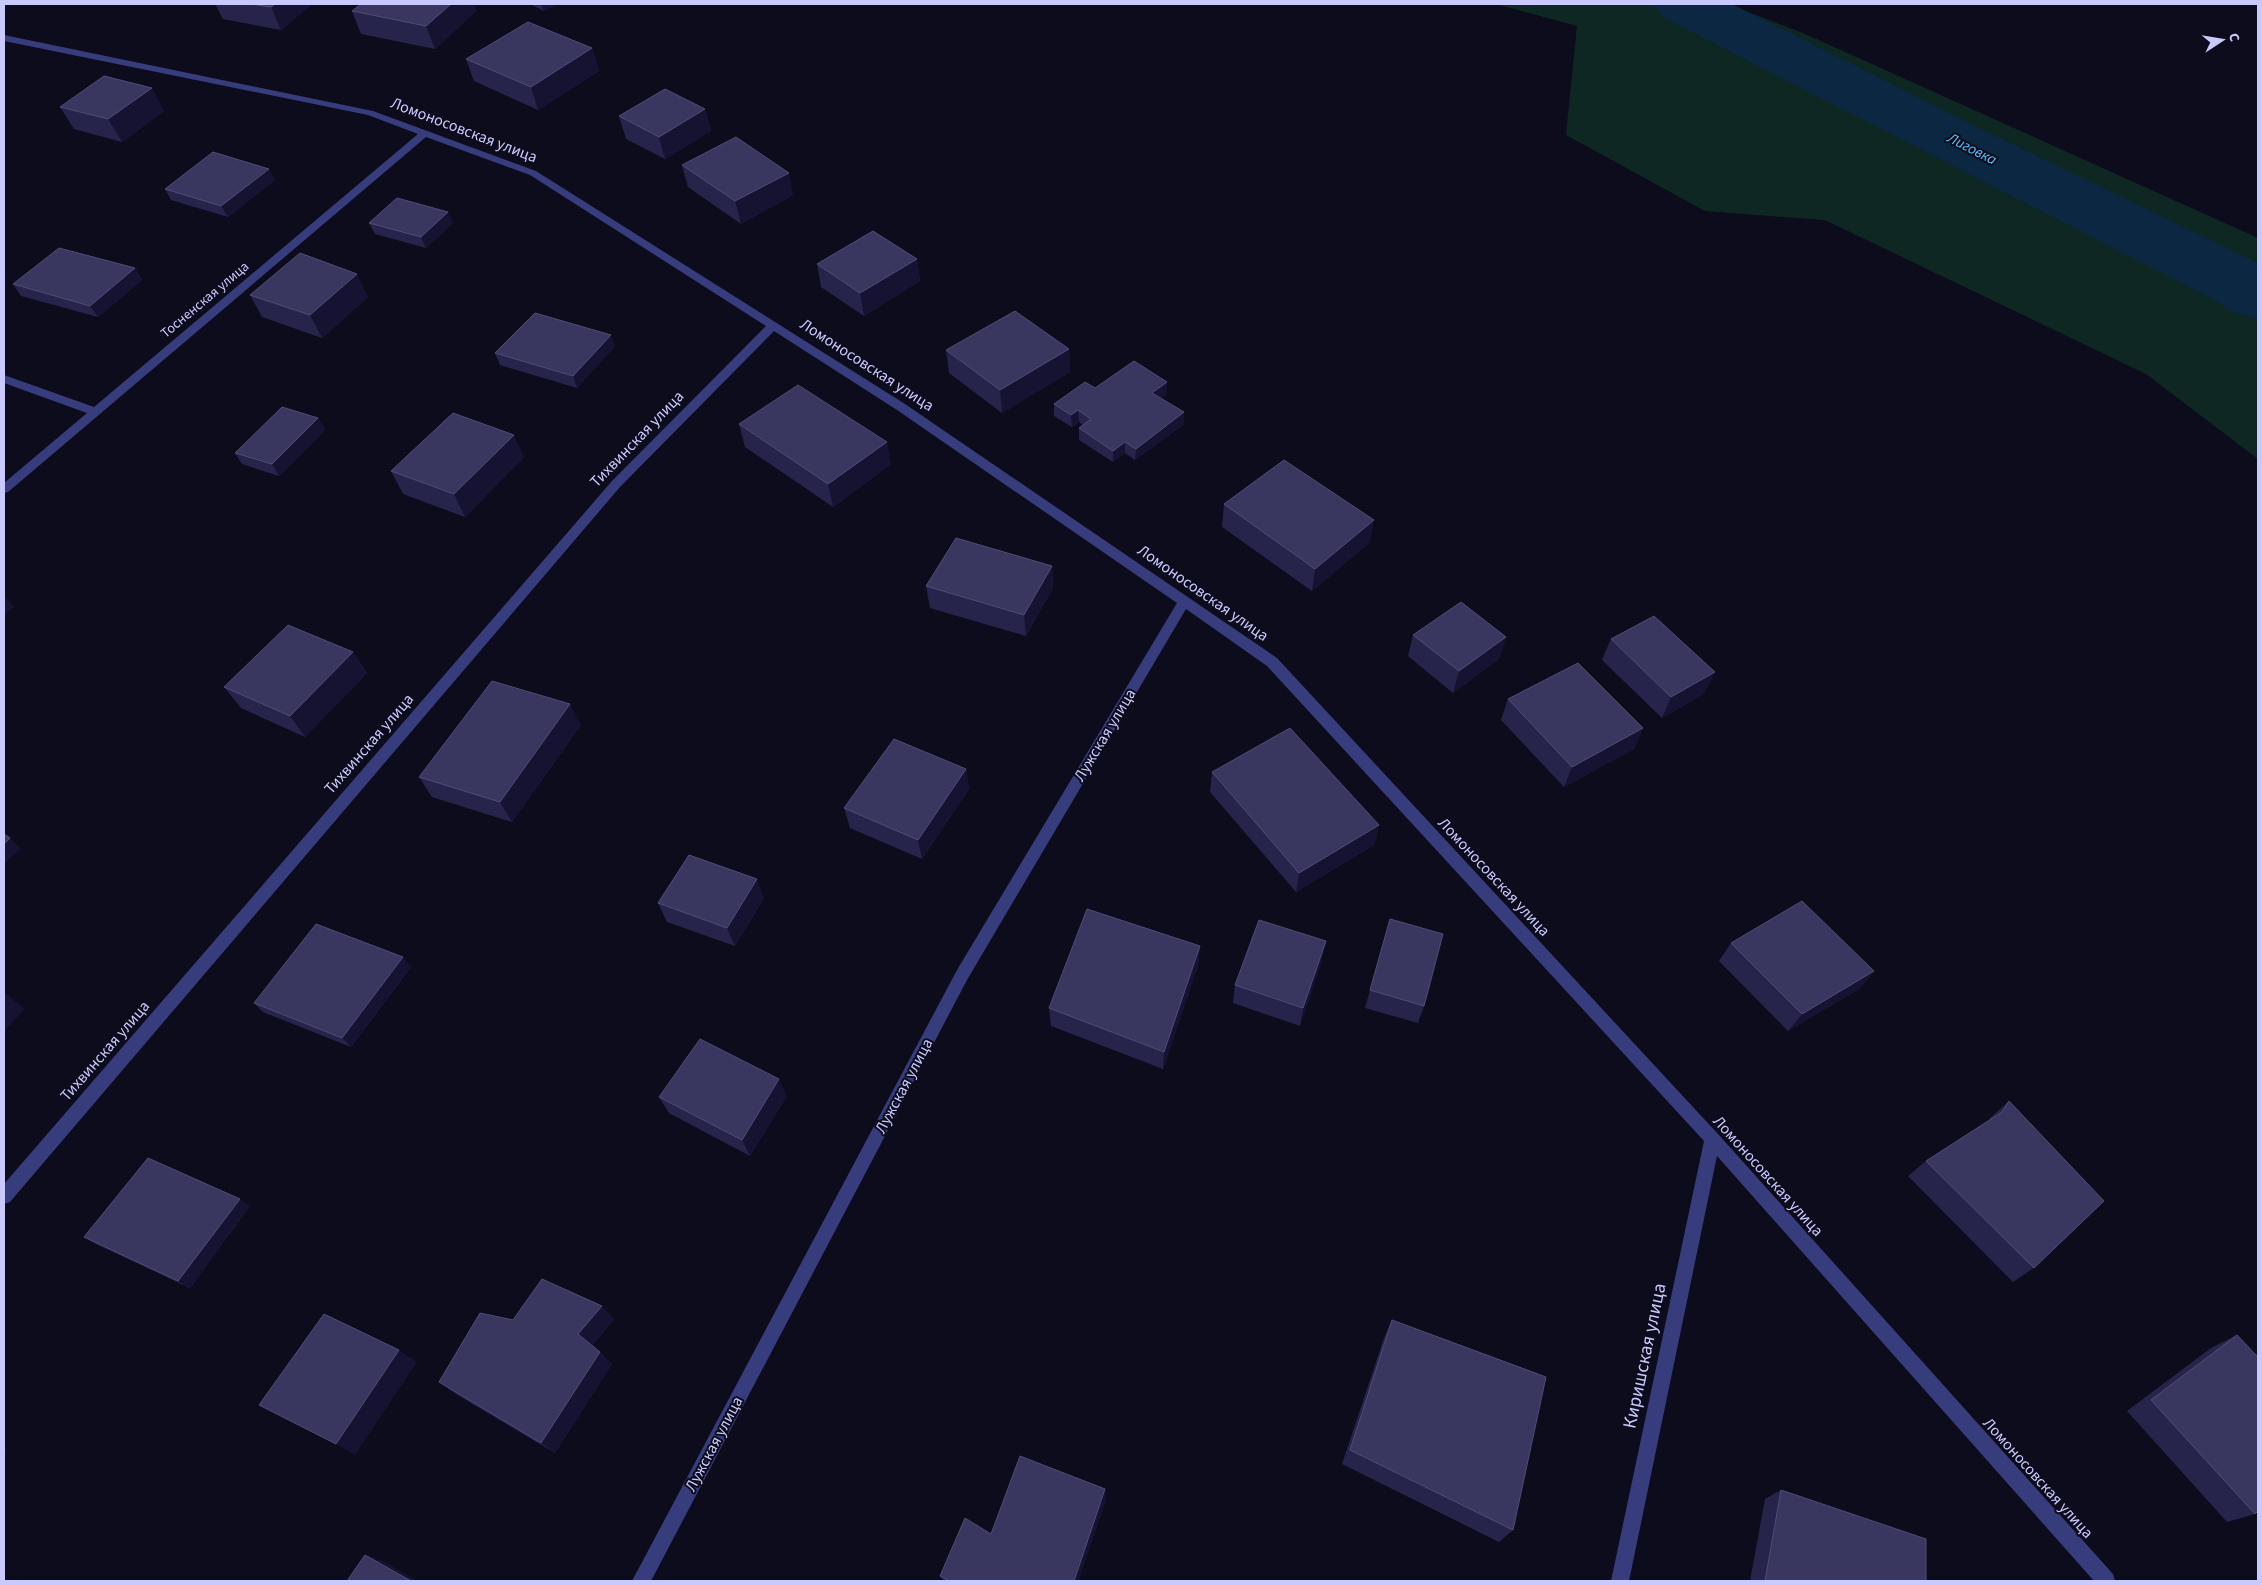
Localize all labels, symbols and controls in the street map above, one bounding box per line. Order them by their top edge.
north arrow [2197,15,2247,65]
text: С [2223,31,2244,44]
street label: Ломоносовская улица [387,92,541,168]
water label: Лиговка [1943,127,2000,170]
street label: Тосненская улица [156,257,254,343]
street label: Ломоносовская улица [796,313,938,417]
street label: Тихвинская улица [585,386,689,492]
street label: Ломоносовская улица [1133,539,1273,647]
street label: Лужская улица [1069,685,1141,785]
street label: Тихвинская улица [319,689,419,799]
street label: Ломоносовская улица [1433,813,1555,941]
street label: Тихвинская улица [55,996,155,1106]
street label: Лужская улица [870,1035,938,1137]
street label: Ломоносовская улица [1708,1111,1828,1241]
street label: Киришская улица [1616,1281,1674,1431]
street label: Лужская улица [680,1393,748,1495]
street label: Ломоносовская улица [1978,1413,2098,1543]

